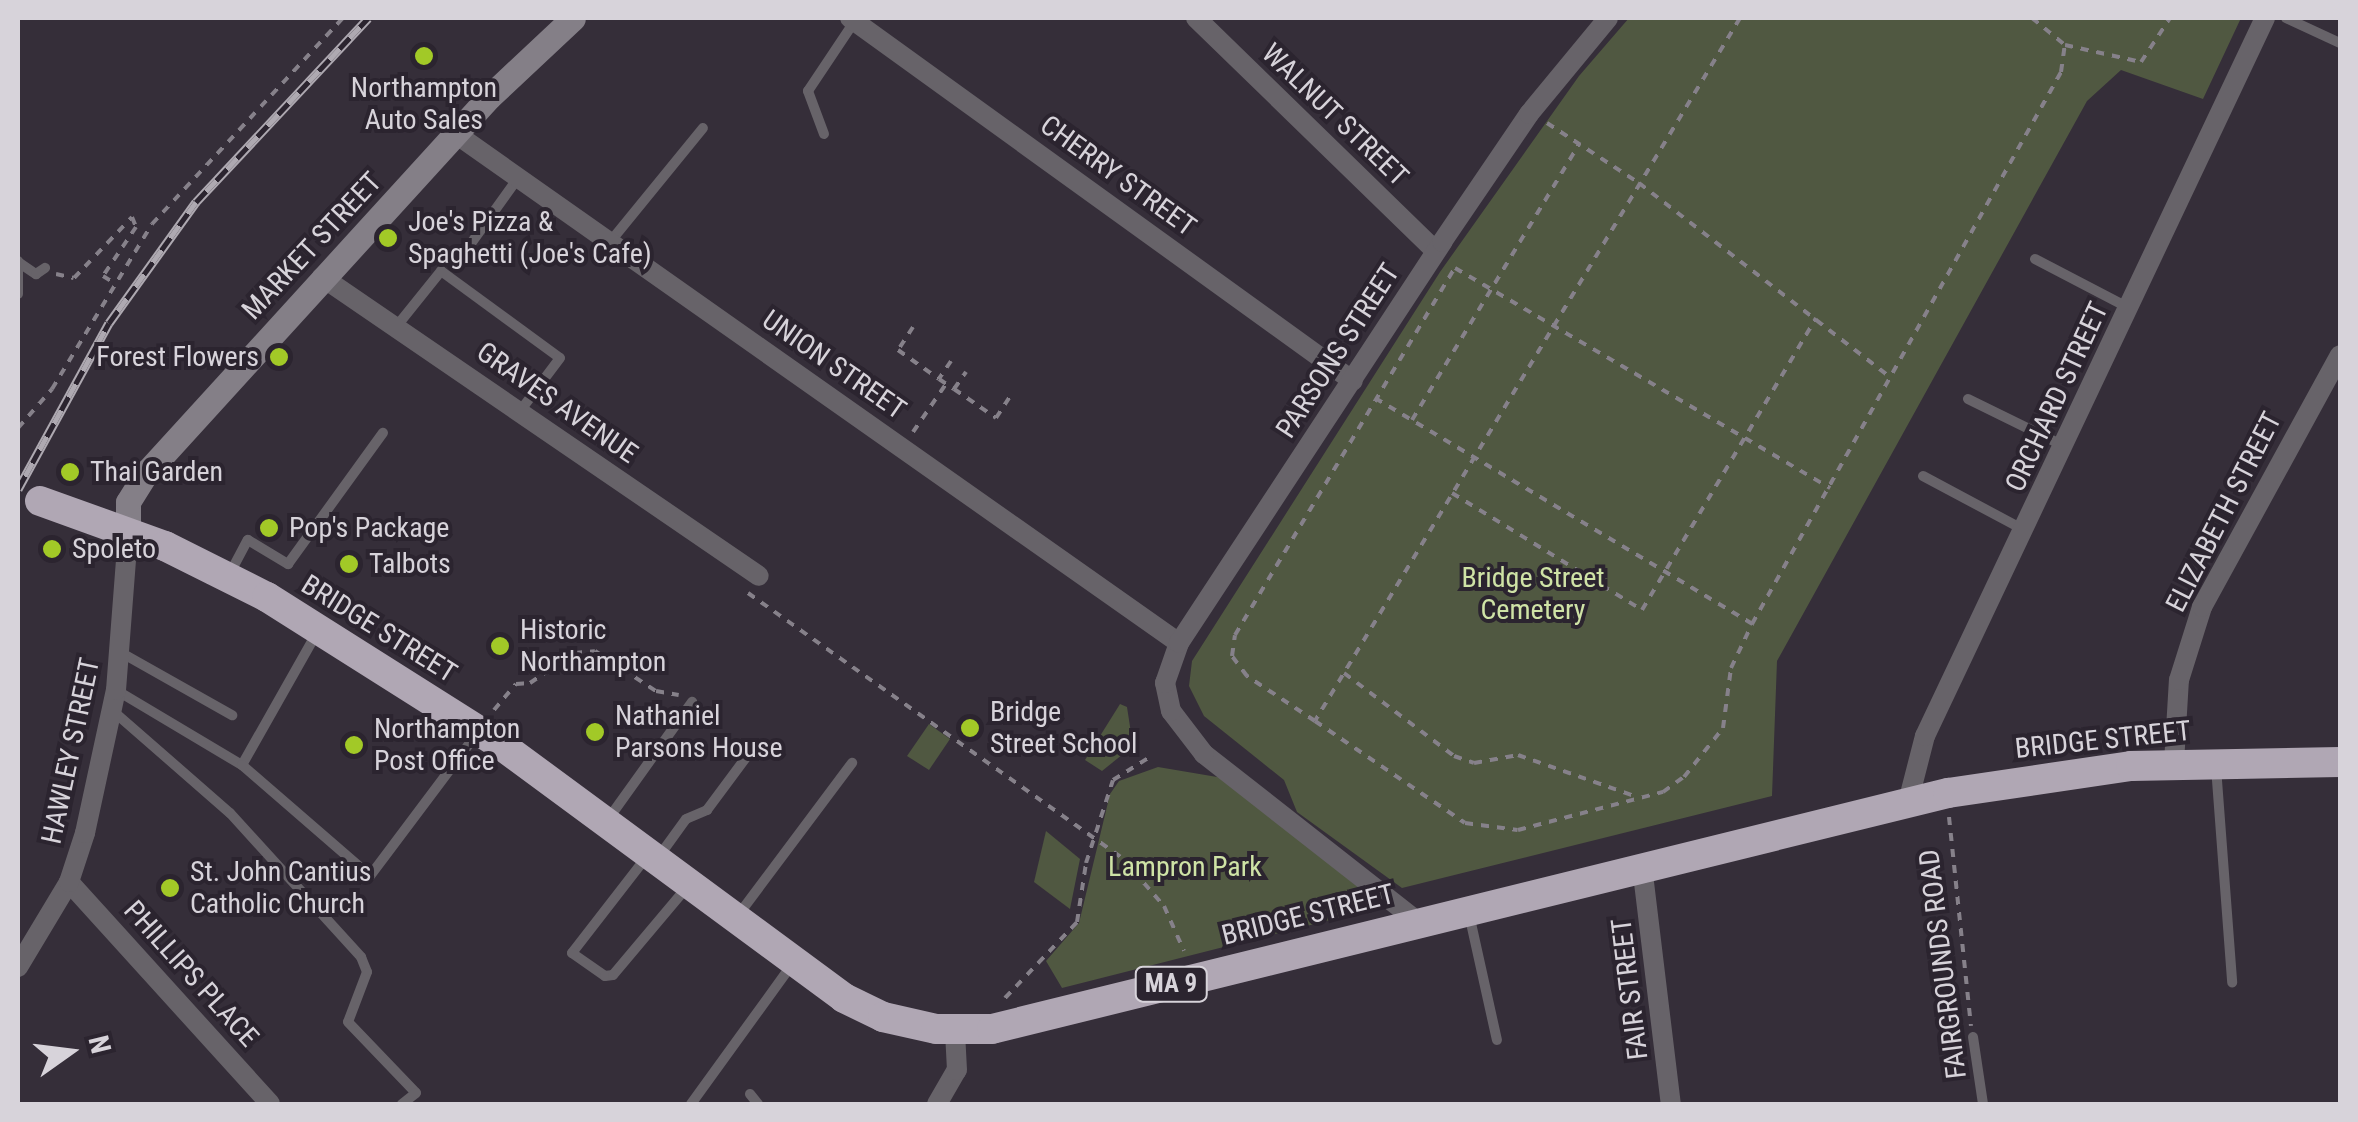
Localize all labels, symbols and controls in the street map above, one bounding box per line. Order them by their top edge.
street label: WALNUT STREET [1255,37,1415,193]
marker: Northampton Auto Sales [413,45,435,67]
place label: Northampton Auto Sales [351,71,497,137]
street label: CHERRY STREET [1034,108,1202,244]
street label: MARKET STREET [235,165,389,327]
place label: Joe's Pizza & Spaghetti (Joe's Cafe) [408,205,652,271]
marker: Joe's Pizza & Spaghetti (Joe's Cafe) [377,227,399,249]
street label: PARSONS STREET [1269,258,1407,444]
street label: ORCHARD STREET [1998,297,2116,497]
street label: UNION STREET [756,303,912,427]
street label: GRAVES AVENUE [470,335,644,471]
place label: Forest Flowers [96,340,259,374]
marker: Forest Flowers [268,346,290,368]
street label: ELIZABETH STREET [2159,407,2289,617]
place label: Thai Garden [90,455,223,489]
marker: Thai Garden [59,461,81,483]
place label: Pop's Package [289,511,449,545]
marker: Pop's Package [258,517,280,539]
place label: Spoleto [72,532,156,566]
marker: Spoleto [41,538,63,560]
place label: Talbots [369,547,451,581]
marker: Talbots [338,553,360,575]
park label: Bridge Street Cemetery [1461,561,1605,627]
street label: BRIDGE STREET [295,568,463,690]
place label: Historic Northampton [520,613,666,679]
marker: Historic Northampton [489,635,511,657]
street label: HAWLEY STREET [35,655,107,847]
place label: Bridge Street School [990,695,1138,761]
place label: Nathaniel Parsons House [615,699,783,765]
place label: Northampton Post Office [374,712,520,778]
street label: BRIDGE STREET [2013,714,2193,766]
marker: Bridge Street School [959,717,981,739]
marker: Nathaniel Parsons House [584,721,606,743]
marker: Northampton Post Office [343,734,365,756]
street label: FAIRGROUNDS ROAD [1912,847,1974,1081]
park label: Lampron Park [1108,850,1262,884]
place label: St. John Cantius Catholic Church [190,855,372,921]
marker: St. John Cantius Catholic Church [159,877,181,899]
street label: BRIDGE STREET [1218,877,1398,953]
street label: PHILLIPS PLACE [117,894,265,1054]
street label: FAIR STREET [1605,916,1655,1062]
road number: MA 9 [1134,964,1208,1004]
north arrow [20,1002,120,1102]
text: N [82,1032,118,1057]

